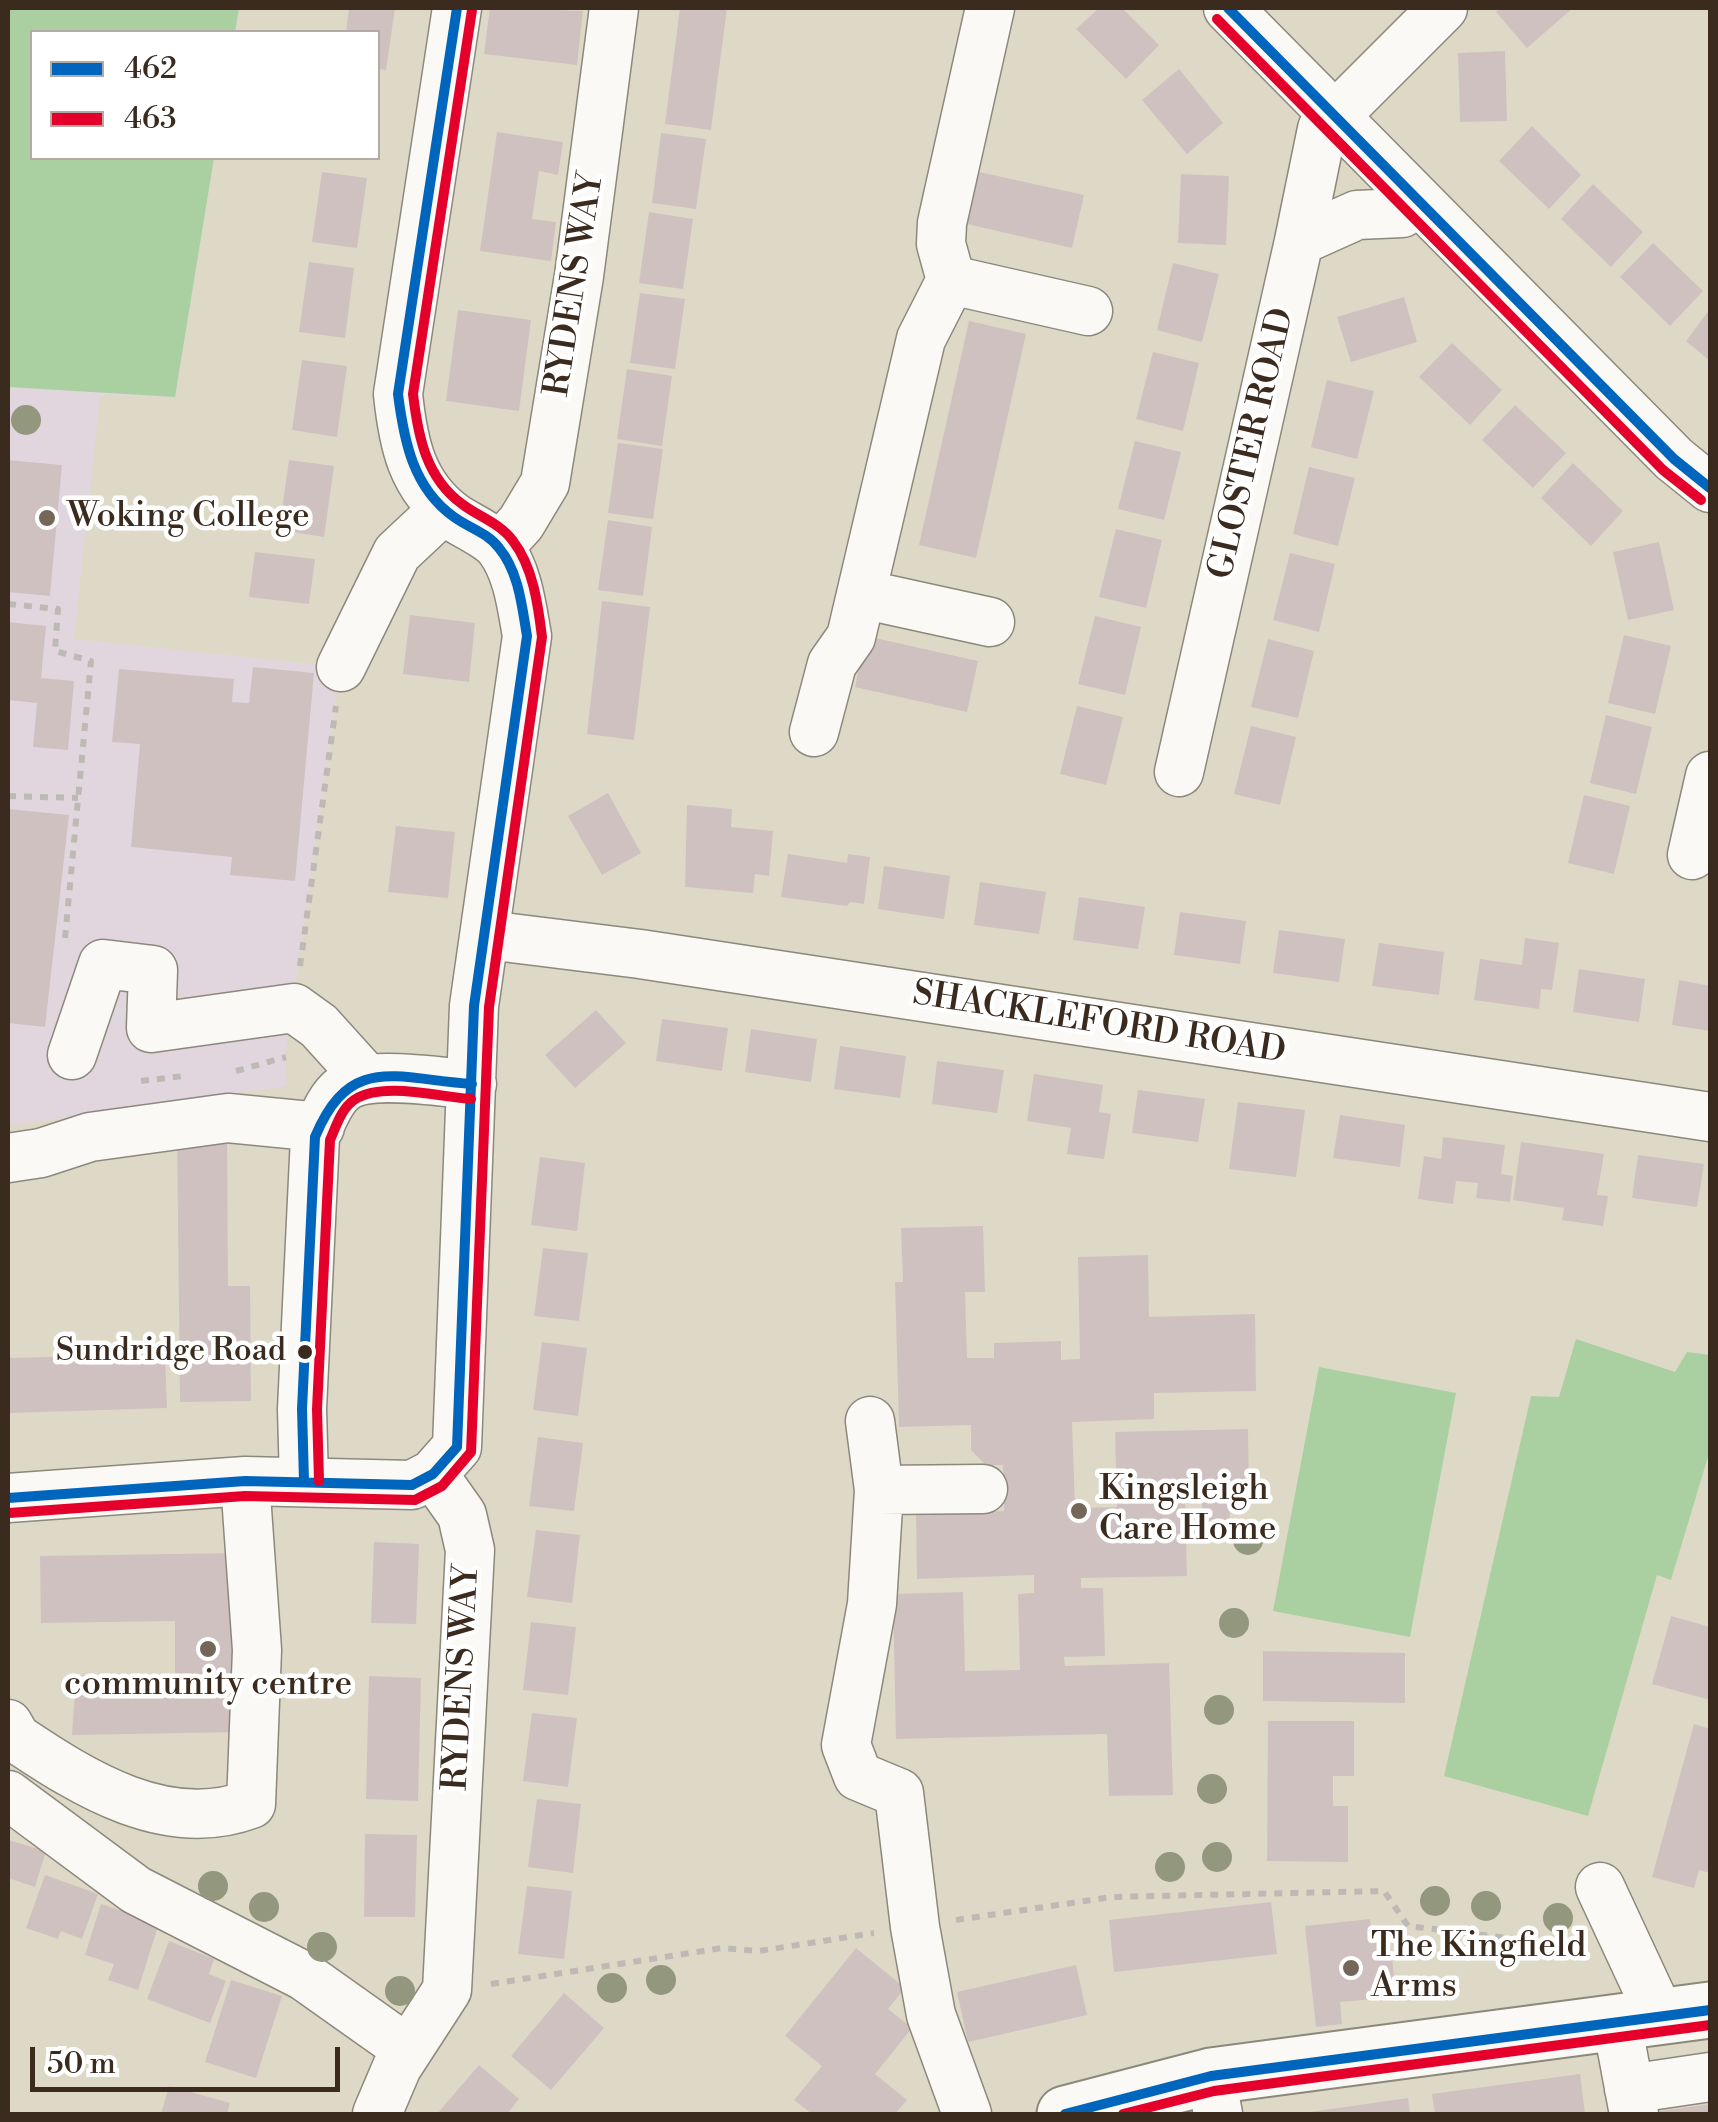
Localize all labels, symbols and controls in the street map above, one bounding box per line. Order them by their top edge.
legend [30,30,380,160]
text: 462 [124,50,177,88]
text: 463 [124,100,177,138]
street label: RYDENS WAY [538,170,614,400]
street label: GLOSTER ROAD [1201,305,1305,583]
place label: Woking College [67,497,310,539]
marker: Woking College [36,507,58,529]
street label: SHACKLEFORD ROAD [909,974,1289,1074]
place label: Sundridge Road [56,1333,286,1371]
marker: Sundridge Road [295,1342,315,1362]
place label: Kingsleigh Care Home [1099,1470,1277,1552]
marker: Kingsleigh Care Home [1068,1500,1090,1522]
street label: RYDENS WAY [436,1564,490,1792]
marker: community centre [197,1638,219,1660]
place label: community centre [64,1665,352,1707]
place label: The Kingfield Arms [1371,1927,1586,2009]
marker: The Kingfield Arms [1340,1957,1362,1979]
scale bar [35,2027,345,2089]
text: 50 m [47,2045,116,2083]

